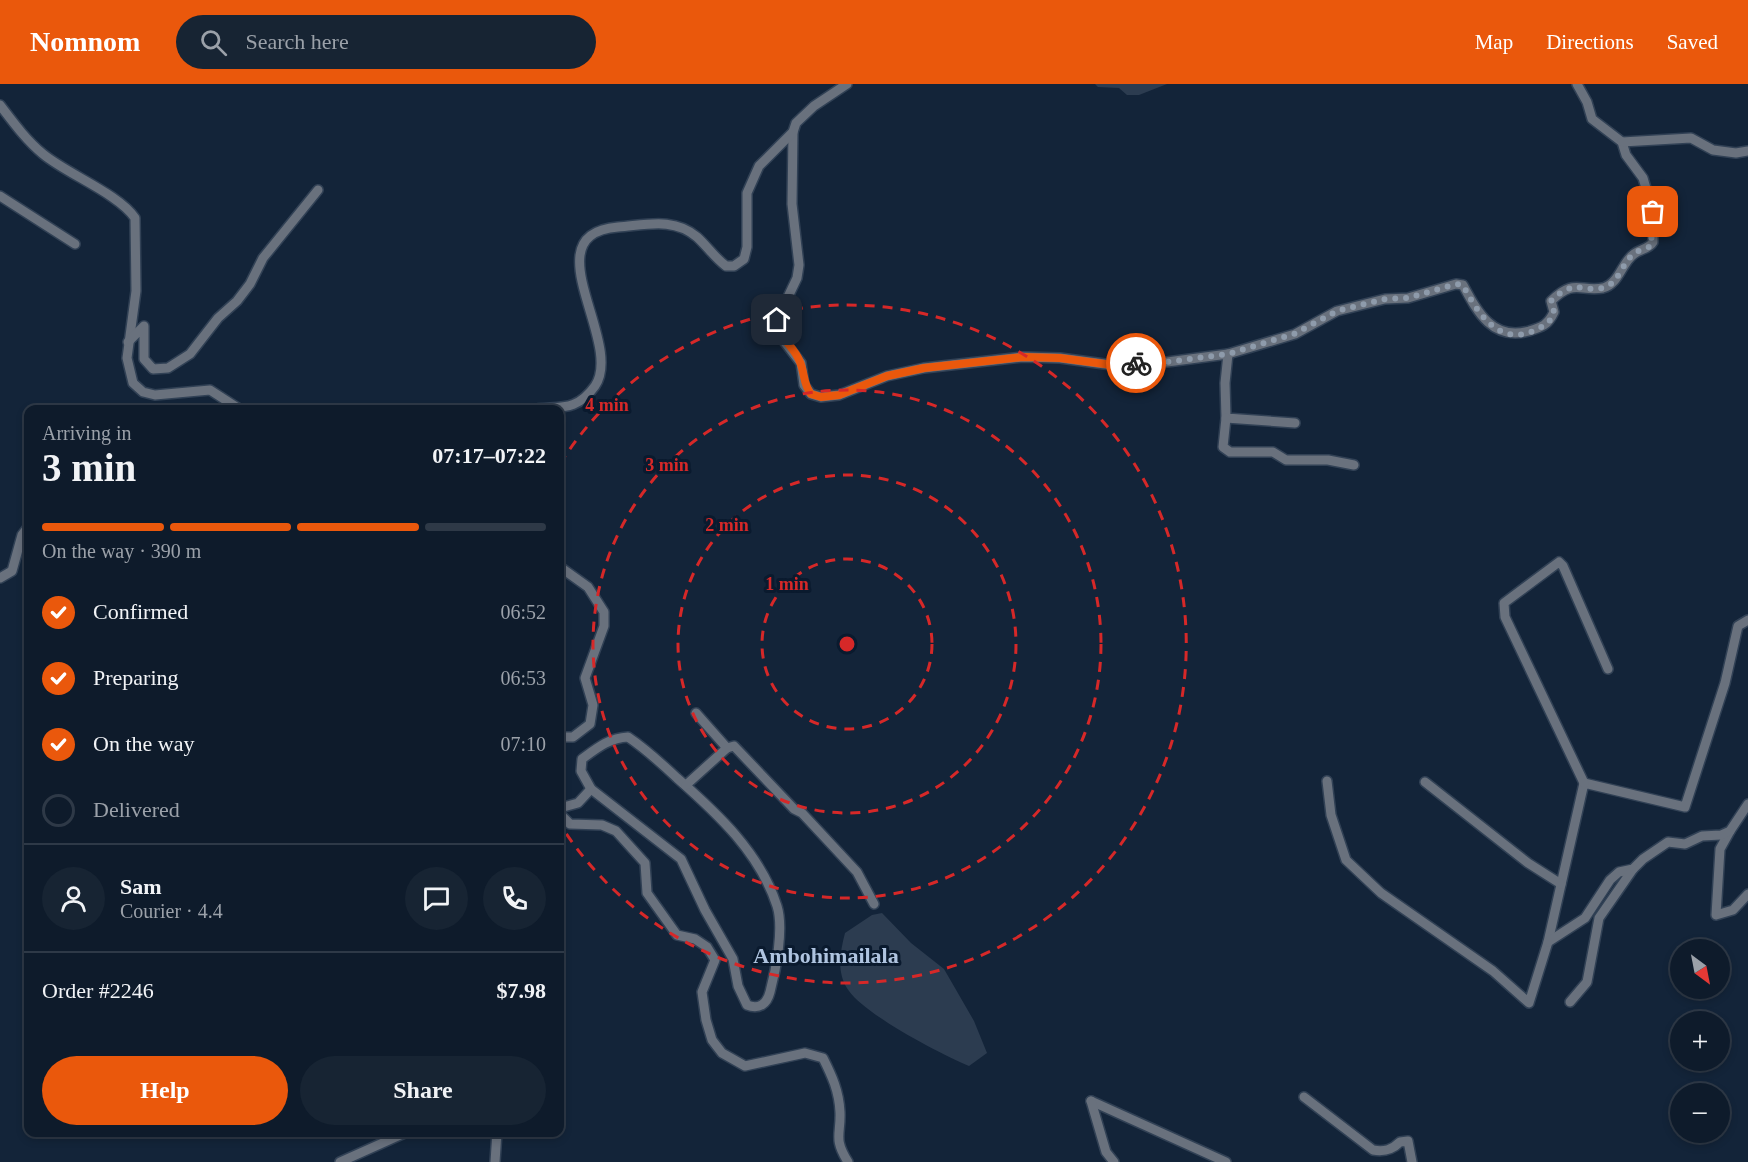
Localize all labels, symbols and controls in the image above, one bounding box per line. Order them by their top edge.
search box [176,15,596,69]
text: Nomnom [30,26,140,57]
icon: search [197,26,230,59]
text: Search here [245,29,349,54]
text: Map [1475,30,1513,54]
text: Directions [1546,30,1634,54]
text: Saved [1667,30,1718,54]
pin [1627,186,1678,237]
icon: bag [1636,195,1669,228]
pin [751,294,802,345]
icon: home [760,303,793,336]
courier [1106,333,1166,393]
icon: bike [1120,347,1153,380]
text: 4 min [585,395,629,415]
text: Arriving in [42,422,131,444]
text: 07:17–07:22 [432,443,546,468]
text: 3 min [42,446,136,489]
text: 3 min [645,455,689,475]
text: 2 min [705,515,749,535]
text: On the way · 390 m [42,540,201,562]
text: 1 min [765,574,809,594]
icon: check [42,596,75,629]
text: Confirmed [93,599,188,624]
text: 06:52 [500,601,546,623]
centre of rings [837,634,857,654]
icon: check [42,662,75,695]
text: Preparing [93,665,179,690]
text: 06:53 [500,667,546,689]
icon: check [42,728,75,761]
text: On the way [93,731,194,756]
text: 07:10 [500,733,546,755]
text: Delivered [93,797,180,822]
button: person [42,867,105,930]
button: chat [405,867,468,930]
button: phone [483,867,546,930]
text: Sam [120,874,162,899]
text: Courier · 4.4 [120,900,223,922]
north arrow [1670,939,1730,999]
map controls [1670,939,1730,1143]
district label: Ambohimailala [753,943,899,968]
text: Order #2246 [42,978,154,1003]
text: $7.98 [497,978,546,1003]
button: + [1670,1011,1730,1071]
button: Help [42,1056,288,1125]
button: Share [300,1056,546,1125]
button: − [1670,1083,1730,1143]

